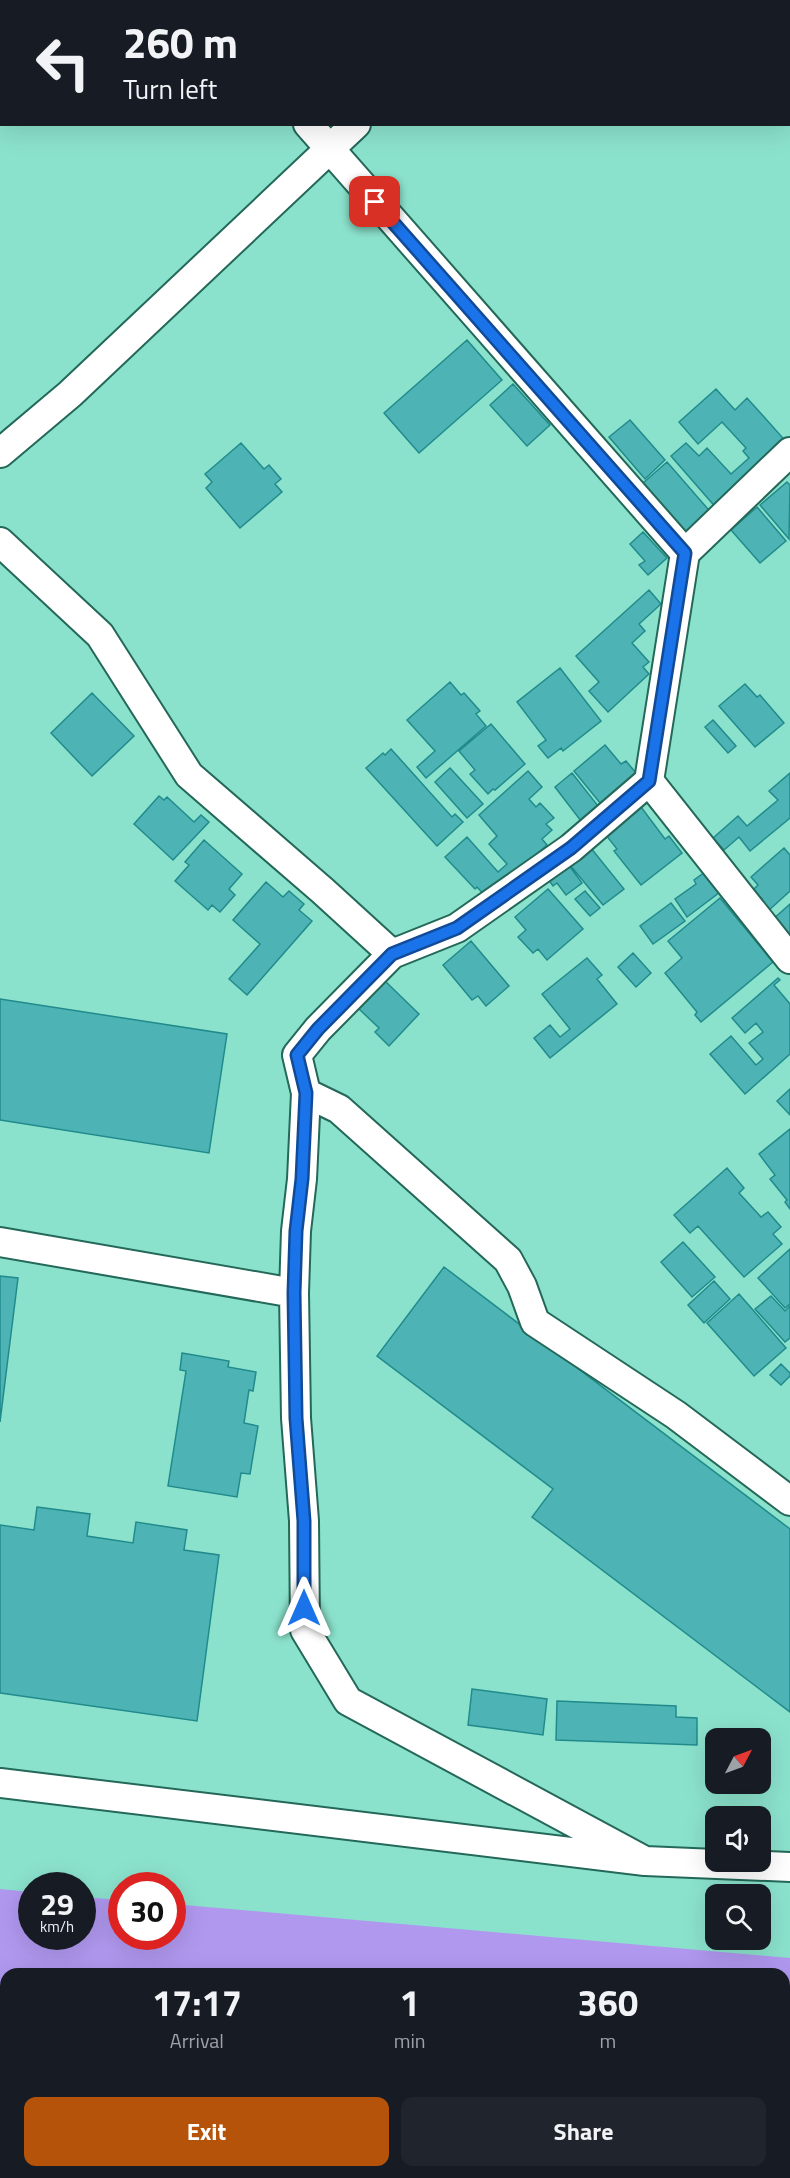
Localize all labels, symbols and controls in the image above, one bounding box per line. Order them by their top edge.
text: 260 m [123,10,238,74]
icon: left [24,24,102,102]
text: Turn left [123,68,217,109]
pin [349,176,400,227]
icon: arrive [358,185,391,218]
position arrow [272,1576,336,1640]
north arrow [705,1728,771,1794]
map controls [705,1728,771,1950]
button: sound [705,1806,771,1872]
speed limit sign: 30 [108,1872,186,1950]
text: 29 [40,1881,74,1927]
button: search [705,1884,771,1950]
text: km/h [40,1915,74,1938]
text: 17:17 [152,1975,242,2030]
text: 1 [400,1975,420,2030]
text: 360 [578,1975,638,2030]
text: Arrival [170,2025,224,2056]
text: min [394,2025,426,2056]
text: m [599,2025,616,2056]
button: Exit [24,2097,389,2166]
button: Share [401,2097,766,2166]

